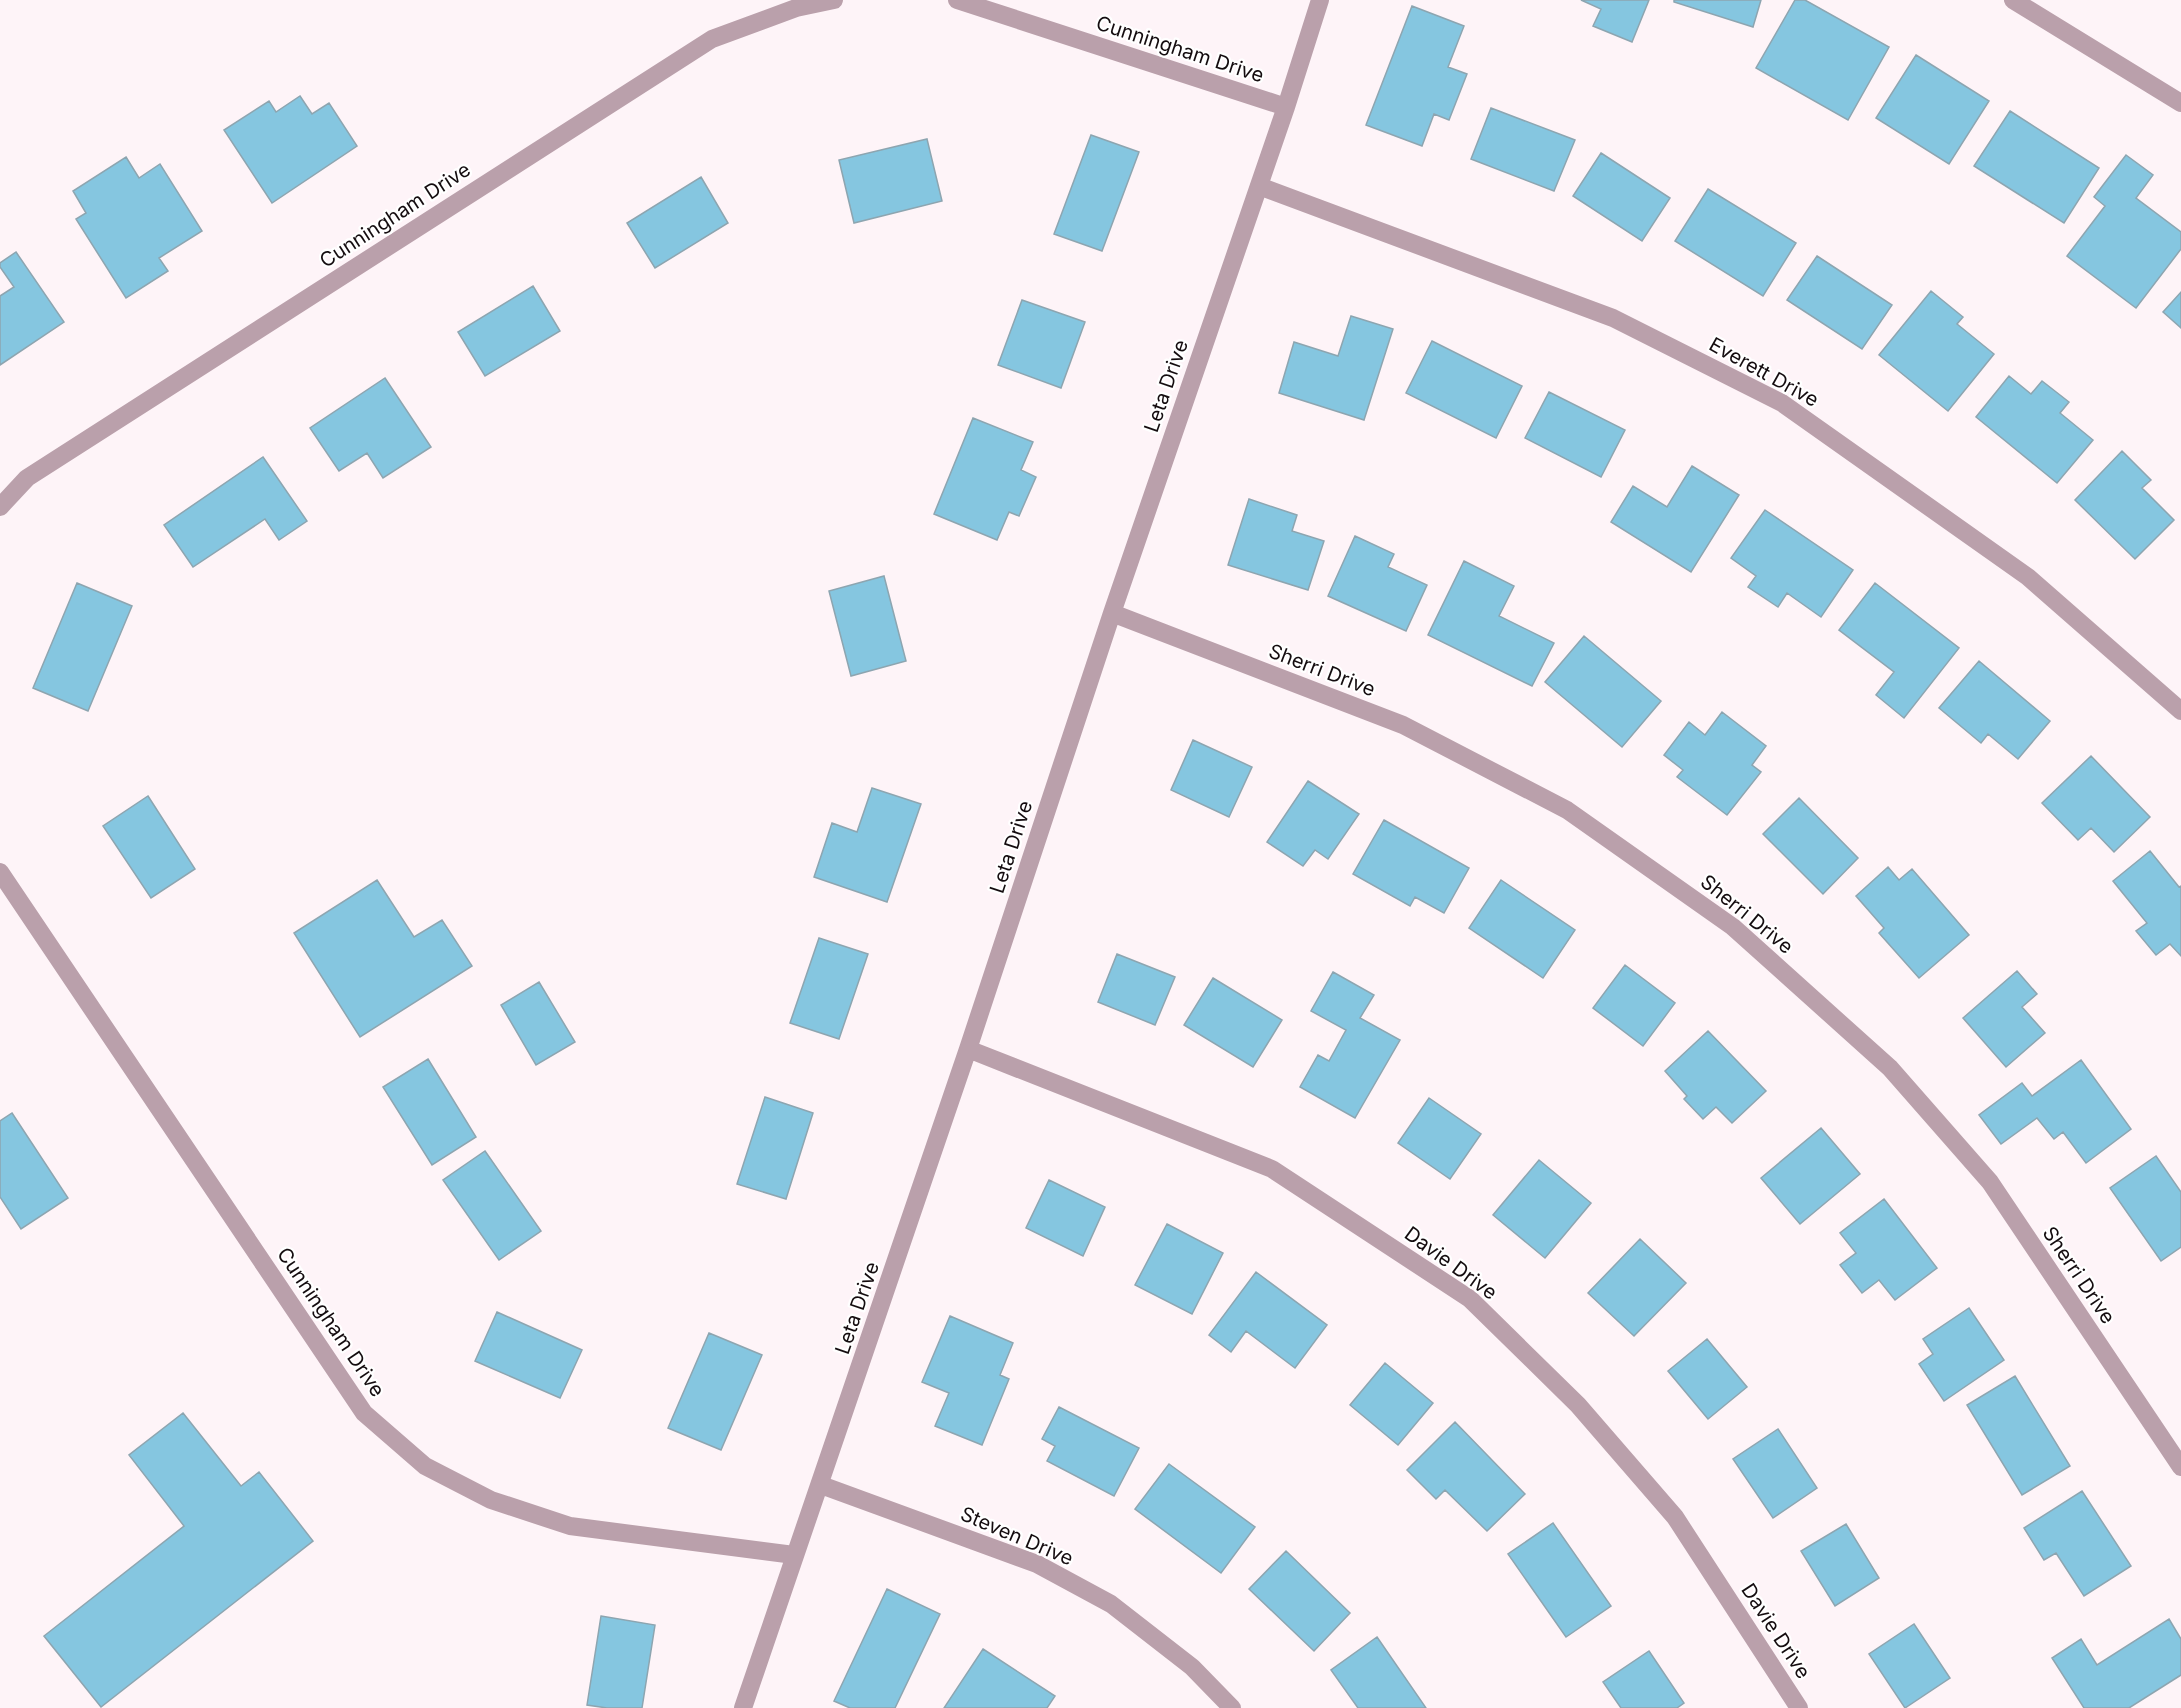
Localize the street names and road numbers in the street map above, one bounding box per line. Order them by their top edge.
street label: Cunningham Drive [1093,11,1267,87]
street label: Cunningham Drive [315,157,475,273]
street label: Everett Drive [1705,332,1823,412]
street label: Leta Drive [1139,337,1193,435]
street label: Sherri Drive [1265,639,1379,701]
street label: Leta Drive [985,798,1037,896]
street label: Sherri Drive [1696,869,1798,959]
street label: Davie Drive [1400,1221,1502,1305]
street label: Sherri Drive [2038,1222,2120,1328]
street label: Cunningham Drive [272,1243,390,1401]
street label: Leta Drive [830,1259,884,1357]
street label: Steven Drive [957,1502,1077,1570]
street label: Davie Drive [1736,1579,1816,1683]

